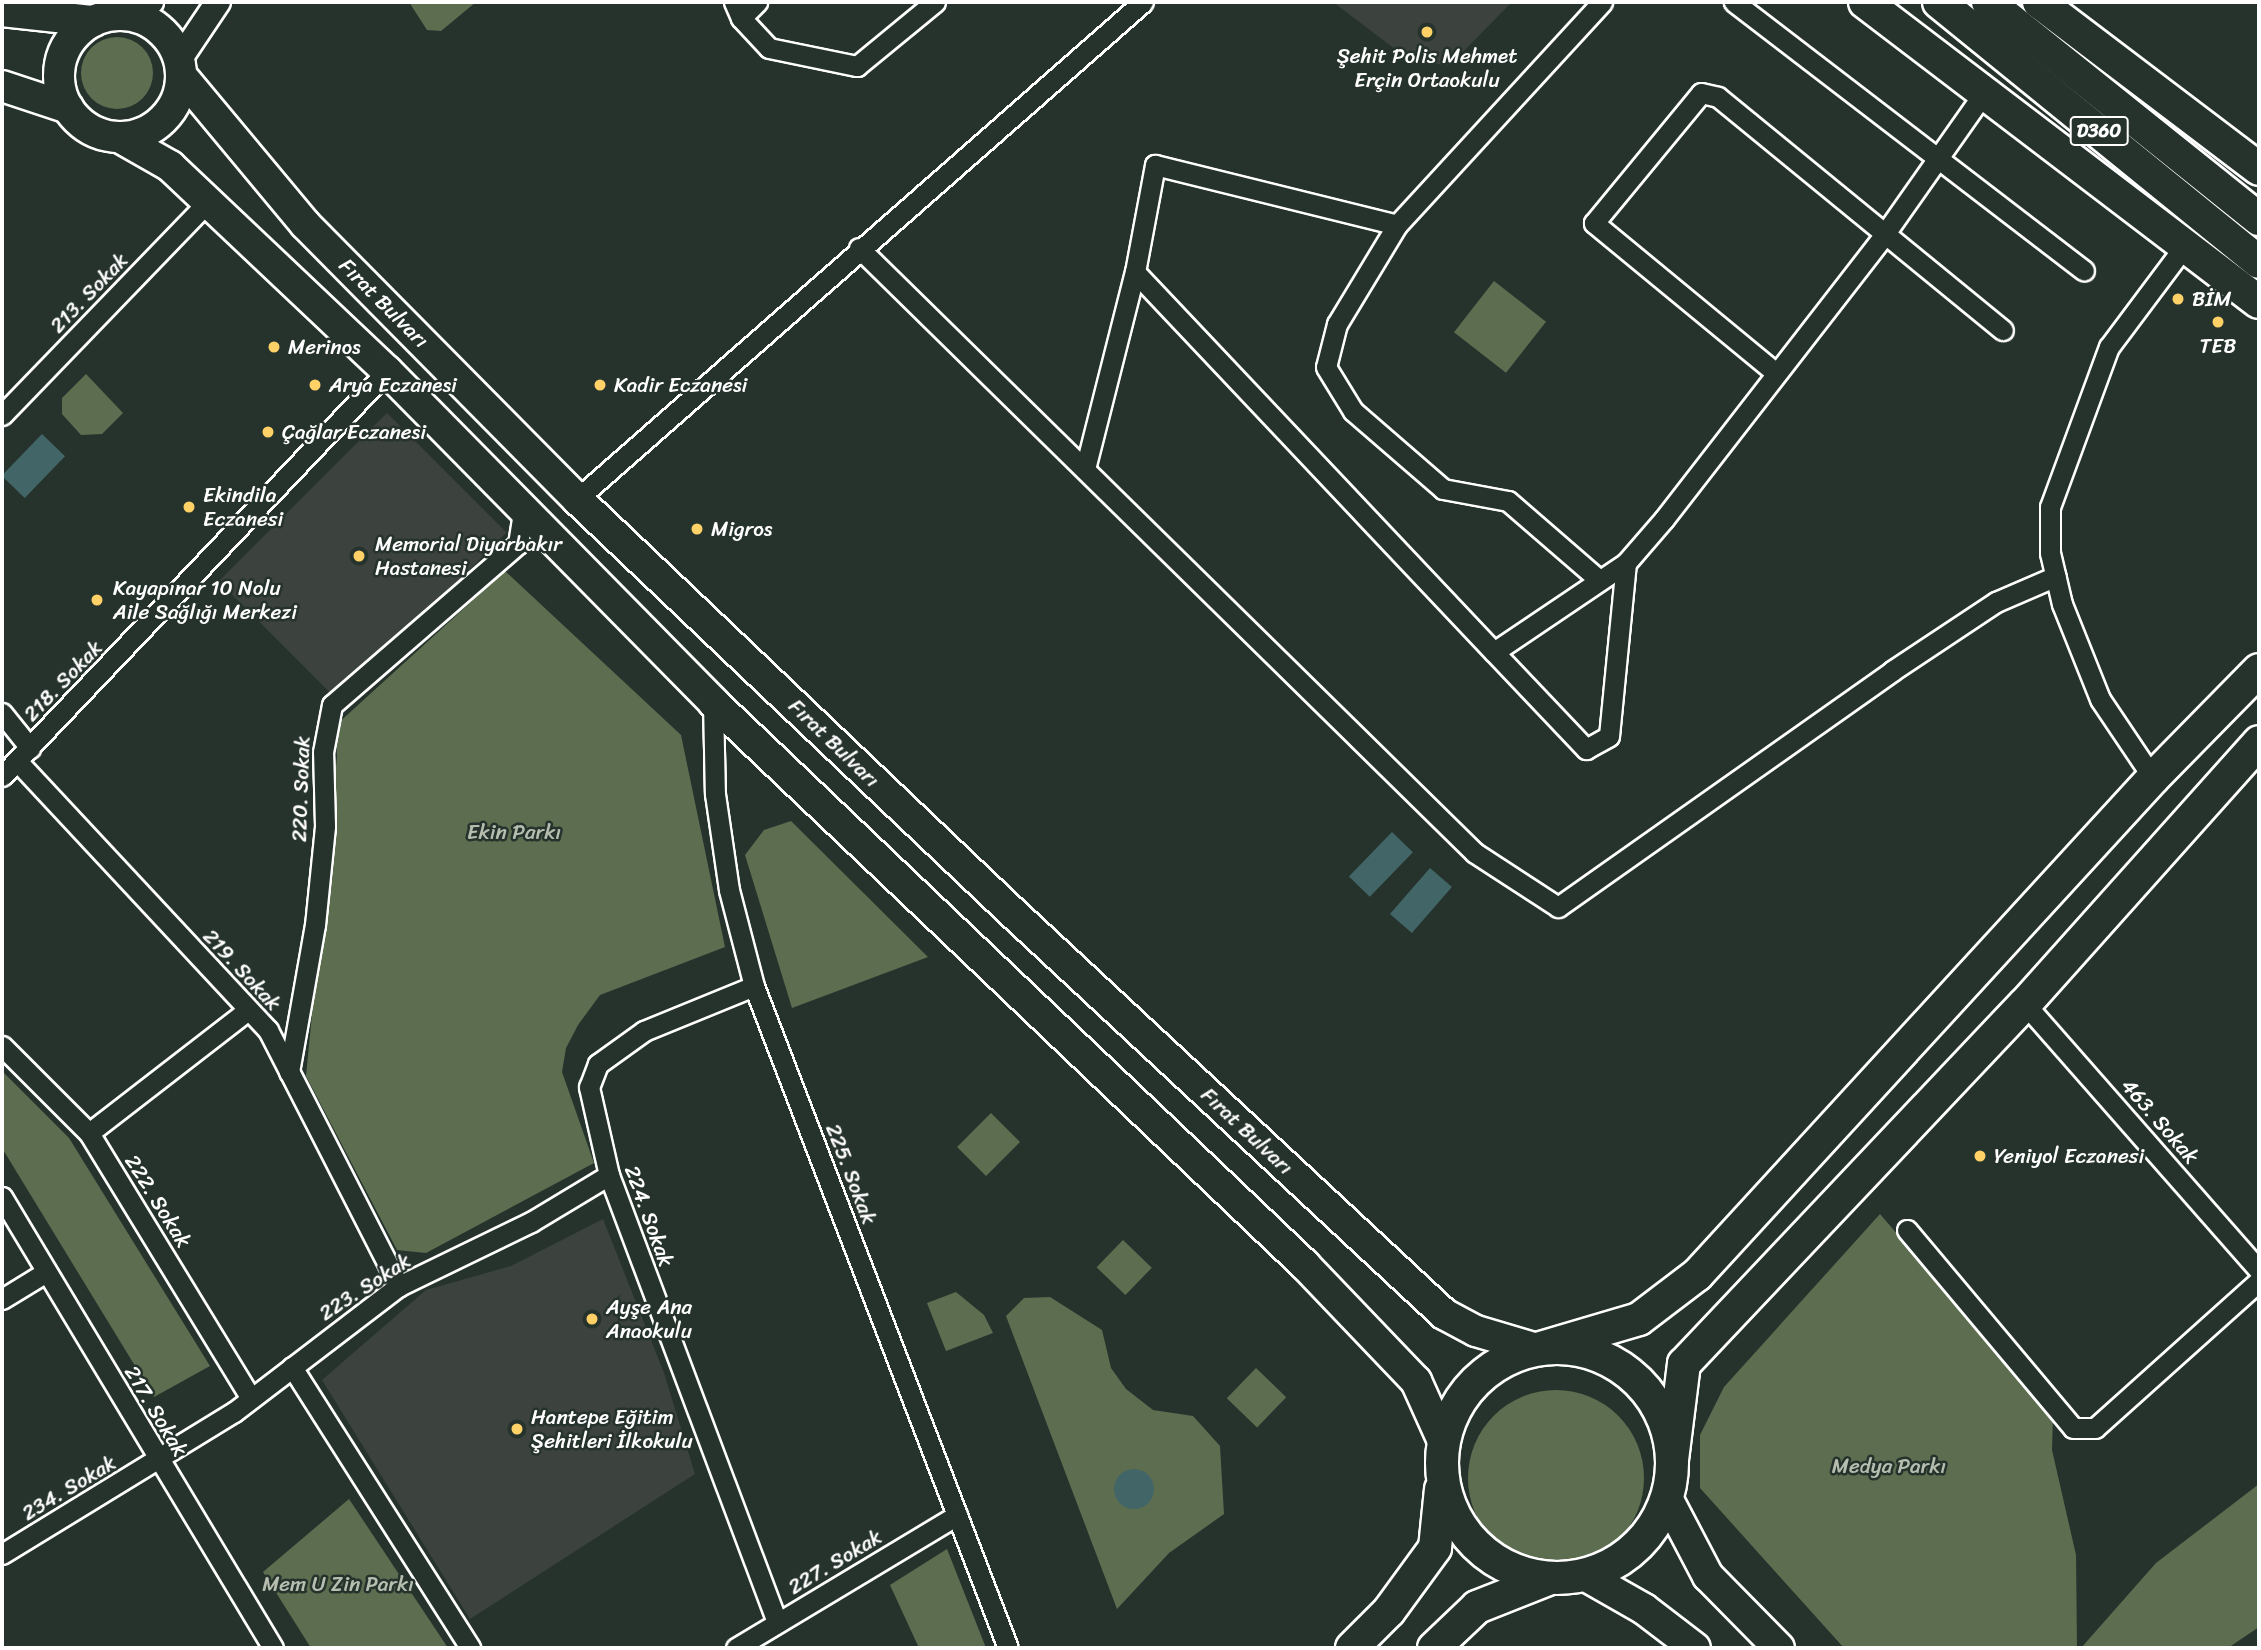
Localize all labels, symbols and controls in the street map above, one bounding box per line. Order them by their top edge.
marker: Şehit Polis Mehmet Erçin Ortaokulu [1419,24,1435,40]
place label: Şehit Polis Mehmet Erçin Ortaokulu [1337,43,1517,93]
road number: D360 [2069,116,2129,146]
street label: 213. Sokak [45,248,133,338]
street label: Fırat Bulvarı [334,253,434,353]
place label: BİM [2192,286,2232,312]
marker: BİM [2170,291,2186,307]
marker: TEB [2210,314,2226,330]
place label: TEB [2200,333,2236,359]
place label: Merinos [288,334,361,360]
marker: Merinos [266,339,282,355]
place label: Arya Eczanesi [329,372,459,398]
place label: Kadir Eczanesi [614,372,749,398]
marker: Arya Eczanesi [307,377,323,393]
marker: Kadir Eczanesi [592,377,608,393]
place label: Çağlar Eczanesi [282,419,427,445]
marker: Çağlar Eczanesi [260,424,276,440]
place label: Ekindila Eczanesi [203,482,283,532]
marker: Ekindila Eczanesi [181,499,197,515]
place label: Migros [711,516,772,542]
marker: Migros [689,521,705,537]
place label: Memorial Diyarbakır Hastanesi [375,531,562,581]
marker: Memorial Diyarbakır Hastanesi [349,546,369,566]
place label: Kayapınar 10 Nolu Aile Sağlığı Merkezi [113,575,297,625]
marker: Kayapınar 10 Nolu Aile Sağlığı Merkezi [87,590,107,610]
street label: 218. Sokak [18,635,108,727]
street label: Fırat Bulvarı [783,694,885,792]
street label: 220. Sokak [287,736,315,842]
park label: Ekin Parkı [467,819,561,845]
street label: 219. Sokak [198,924,286,1016]
street label: 463. Sokak [2116,1073,2204,1169]
street label: Fırat Bulvarı [1196,1082,1298,1180]
street label: 225. Sokak [820,1120,882,1228]
place label: Yeniyol Eczanesi [1994,1143,2144,1169]
marker: Yeniyol Eczanesi [1972,1148,1988,1164]
street label: 222. Sokak [120,1150,196,1252]
street label: 224. Sokak [619,1162,679,1270]
street label: 223. Sokak [314,1248,416,1326]
place label: Ayşe Ana Anaokulu [606,1294,692,1344]
marker: Ayşe Ana Anaokulu [584,1311,600,1327]
street label: 217. Sokak [119,1361,193,1461]
place label: Hantepe Eğitim Şehitleri İlkokulu [531,1404,693,1454]
marker: Hantepe Eğitim Şehitleri İlkokulu [509,1421,525,1437]
street label: 234. Sokak [17,1450,121,1526]
park label: Medya Parkı [1832,1453,1946,1479]
street label: 227. Sokak [784,1524,886,1600]
park label: Mem U Zin Parkı [262,1571,414,1597]

